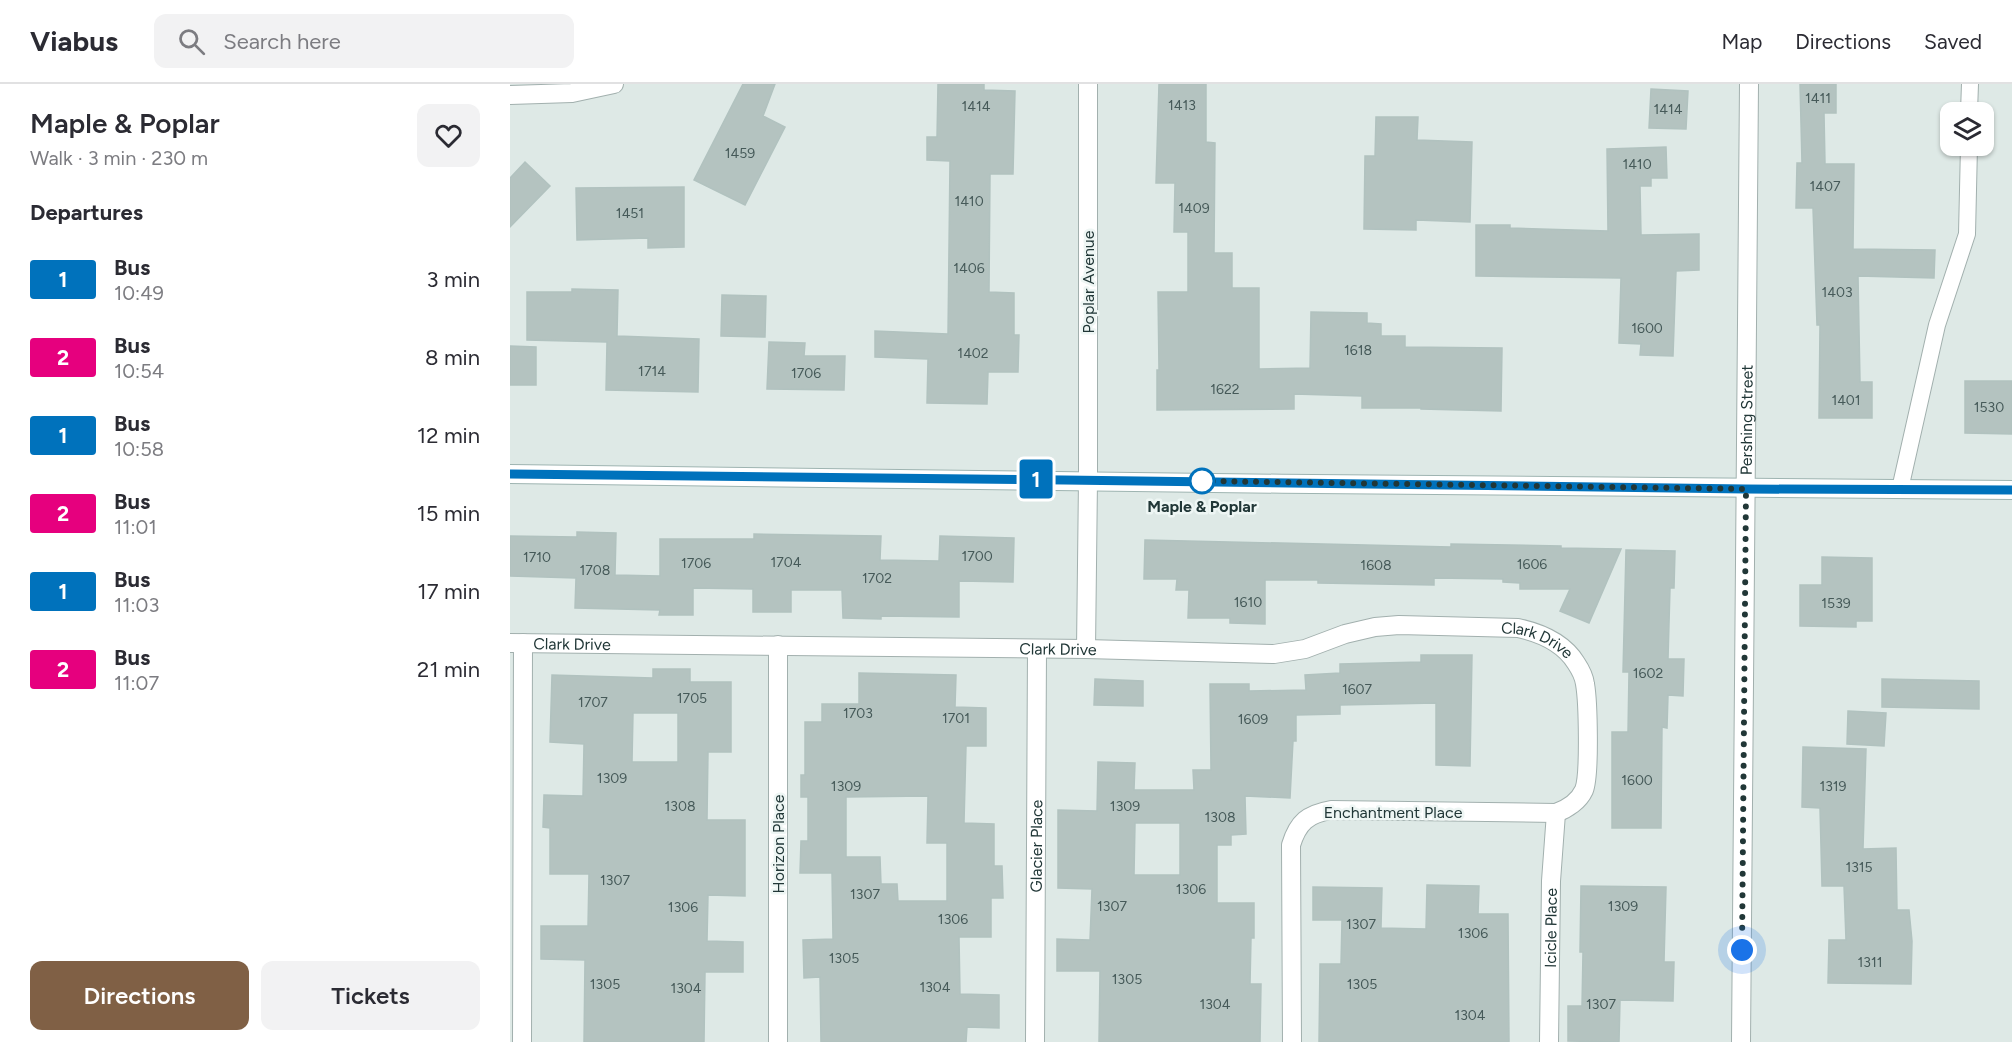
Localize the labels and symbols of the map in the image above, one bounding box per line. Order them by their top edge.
house number: 1411 [1805,90,1831,107]
house number: 1413 [1168,97,1196,114]
house number: 1414 [962,98,991,115]
house number: 1414 [1654,101,1683,118]
house number: 1459 [725,145,755,162]
house number: 1410 [1622,156,1652,173]
house number: 1407 [1810,178,1841,195]
house number: 1410 [954,193,984,210]
house number: 1409 [1178,200,1210,217]
house number: 1451 [616,205,644,222]
street label: Poplar Avenue [1079,230,1098,334]
house number: 1406 [953,260,985,277]
house number: 1403 [1821,284,1853,301]
house number: 1600 [1631,320,1663,337]
house number: 1618 [1344,342,1372,359]
house number: 1402 [957,345,989,362]
house number: 1714 [638,363,666,380]
house number: 1706 [791,365,821,382]
street label: Pershing Street [1737,365,1757,475]
house number: 1622 [1210,381,1240,398]
house number: 1401 [1831,392,1861,409]
house number: 1530 [1974,399,2004,416]
line badge: 1 [1016,460,1056,498]
marker: Maple & Poplar [1189,468,1215,494]
place label: Maple & Poplar [1147,497,1257,516]
house number: 1700 [961,548,993,565]
house number: 1710 [523,549,551,566]
house number: 1704 [771,554,802,571]
house number: 1706 [681,555,711,572]
house number: 1606 [1517,556,1547,573]
house number: 1608 [1360,557,1392,574]
house number: 1708 [580,562,610,579]
house number: 1702 [862,570,892,587]
house number: 1610 [1234,594,1262,611]
house number: 1539 [1821,595,1851,612]
street label: Clark Drive [1501,619,1577,663]
street label: Clark Drive [533,634,611,654]
street label: Clark Drive [1019,639,1097,659]
house number: 1602 [1633,665,1663,682]
house number: 1607 [1342,681,1373,698]
house number: 1705 [677,690,707,707]
house number: 1707 [578,694,608,711]
house number: 1703 [843,705,873,722]
house number: 1701 [942,710,970,727]
house number: 1609 [1238,711,1268,728]
house number: 1309 [597,770,627,787]
house number: 1600 [1621,772,1653,789]
house number: 1309 [831,778,861,795]
house number: 1319 [1819,778,1847,795]
street label: Horizon Place [769,794,788,893]
house number: 1308 [665,798,695,815]
house number: 1309 [1110,798,1140,815]
street label: Glacier Place [1027,799,1046,892]
street label: Enchantment Place [1324,803,1463,822]
house number: 1308 [1205,809,1235,826]
house number: 1315 [1845,859,1873,876]
house number: 1307 [600,872,630,889]
house number: 1306 [1176,881,1206,898]
house number: 1307 [850,886,880,903]
street label: Icicle Place [1541,888,1561,968]
house number: 1307 [1097,898,1127,915]
house number: 1309 [1608,898,1638,915]
house number: 1306 [668,899,698,916]
house number: 1306 [938,911,968,928]
house number: 1307 [1346,916,1376,933]
house number: 1306 [1458,925,1488,942]
your location [1727,935,1757,965]
house number: 1305 [829,950,859,967]
house number: 1311 [1858,954,1882,971]
house number: 1305 [1112,971,1142,988]
house number: 1305 [590,976,620,993]
house number: 1305 [1347,976,1377,993]
house number: 1304 [919,979,951,996]
house number: 1304 [670,980,702,997]
house number: 1304 [1199,996,1231,1013]
house number: 1307 [1586,996,1616,1013]
house number: 1304 [1454,1007,1486,1024]

